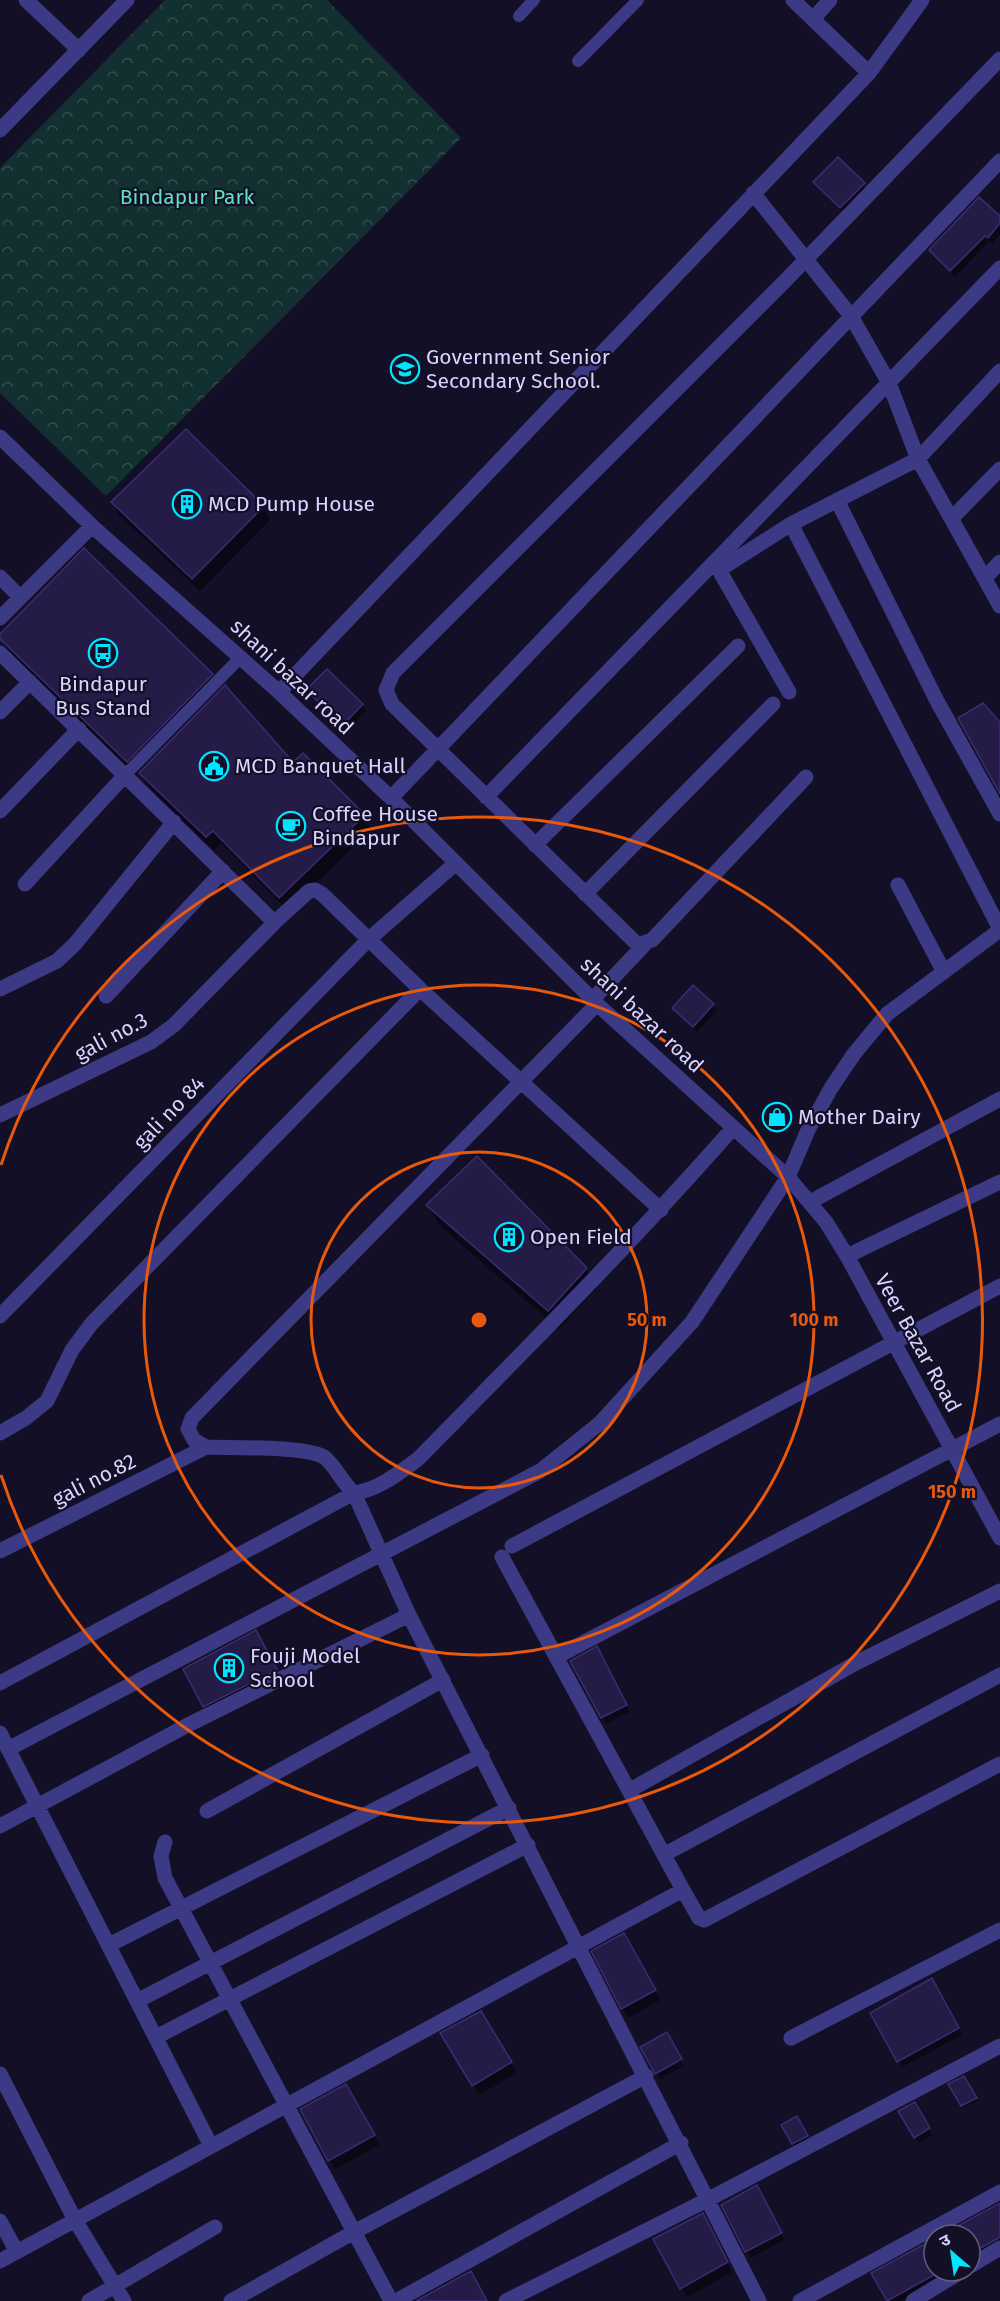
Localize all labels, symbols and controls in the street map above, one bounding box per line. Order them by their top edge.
park label: Bindapur Park [120,184,255,210]
place label: Government Senior Secondary School. [426,344,610,394]
school or university icon: Government Senior Secondary School. [389,353,421,385]
building icon: MCD Pump House [171,488,203,520]
place label: MCD Pump House [208,491,375,517]
street label: shani bazar road [225,613,359,741]
bus stop icon: Bindapur Bus Stand [87,637,119,669]
place label: Bindapur Bus Stand [55,671,151,721]
public building icon: MCD Banquet Hall [198,750,230,782]
place label: MCD Banquet Hall [235,753,406,779]
place label: Coffee House Bindapur [312,801,438,851]
cafe icon: Coffee House Bindapur [275,810,307,842]
street label: shani bazar road [575,951,709,1079]
street label: gali no.3 [70,1007,152,1067]
street label: gali no 84 [128,1071,210,1155]
shop icon: Mother Dairy [761,1101,793,1133]
place label: Mother Dairy [798,1104,921,1130]
building icon: Open Field [493,1221,525,1253]
place label: Open Field [530,1224,632,1250]
street label: Veer Bazar Road [869,1269,967,1417]
text: 50 m [627,1309,667,1331]
text: 100 m [790,1309,838,1331]
centre of rings [469,1310,489,1330]
street label: gali no.82 [48,1448,140,1512]
text: 150 m [928,1481,976,1503]
place label: Fouji Model School [250,1643,360,1693]
building icon: Fouji Model School [213,1652,245,1684]
north arrow [922,2223,982,2283]
text: उ [936,2229,954,2251]

